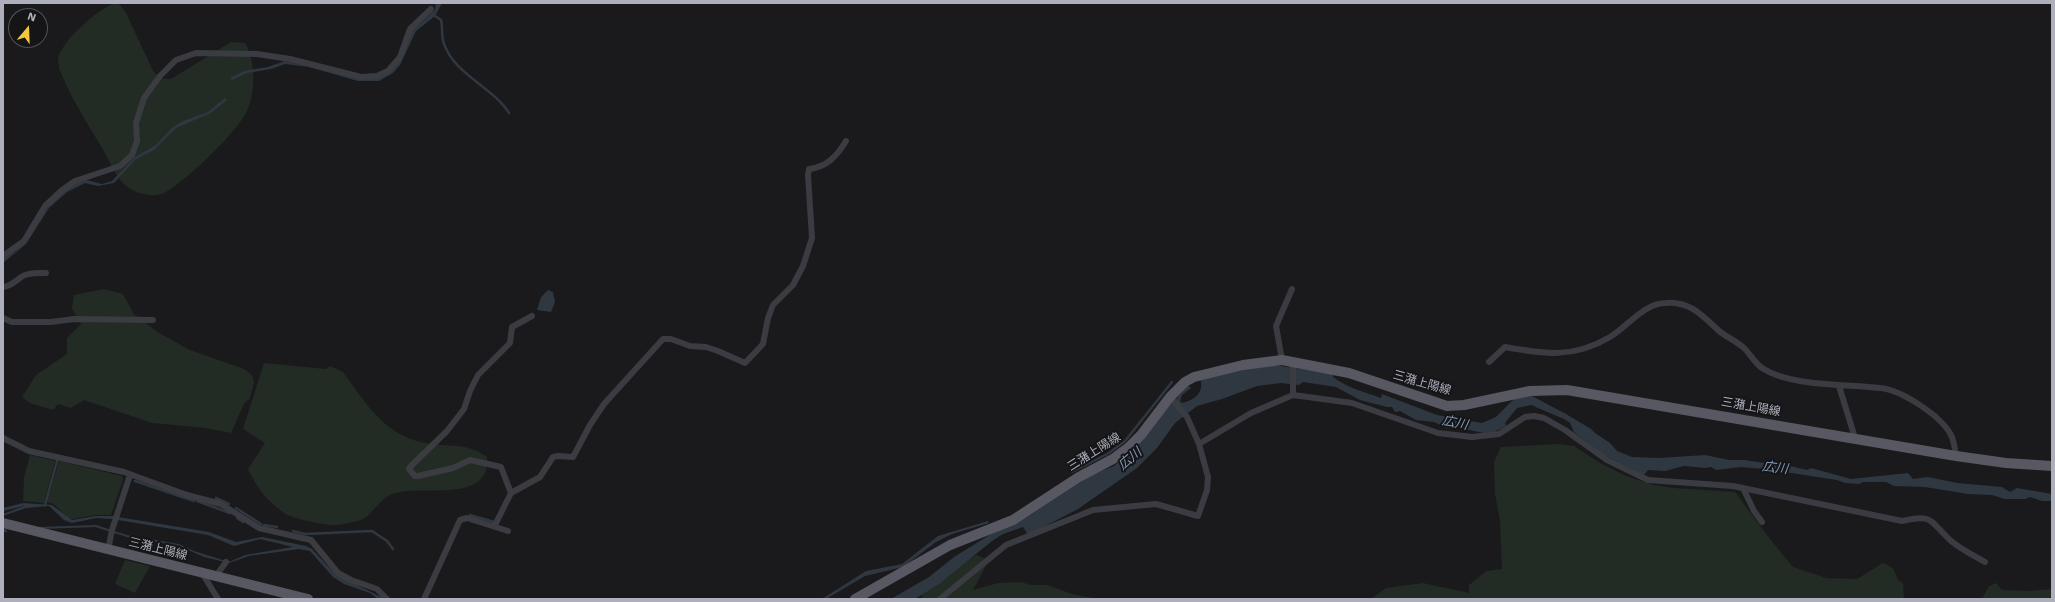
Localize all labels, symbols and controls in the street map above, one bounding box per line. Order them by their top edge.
north arrow [8,8,48,48]
text: N [26,10,38,25]
street label: 三潴上陽線 [1391,368,1453,398]
street label: 三潴上陽線 [1720,395,1782,419]
water label: 広川 [1441,413,1469,433]
street label: 三潴上陽線 [1065,430,1123,474]
water label: 広川 [1115,445,1145,473]
water label: 広川 [1761,459,1789,477]
street label: 三潴上陽線 [127,535,189,563]

